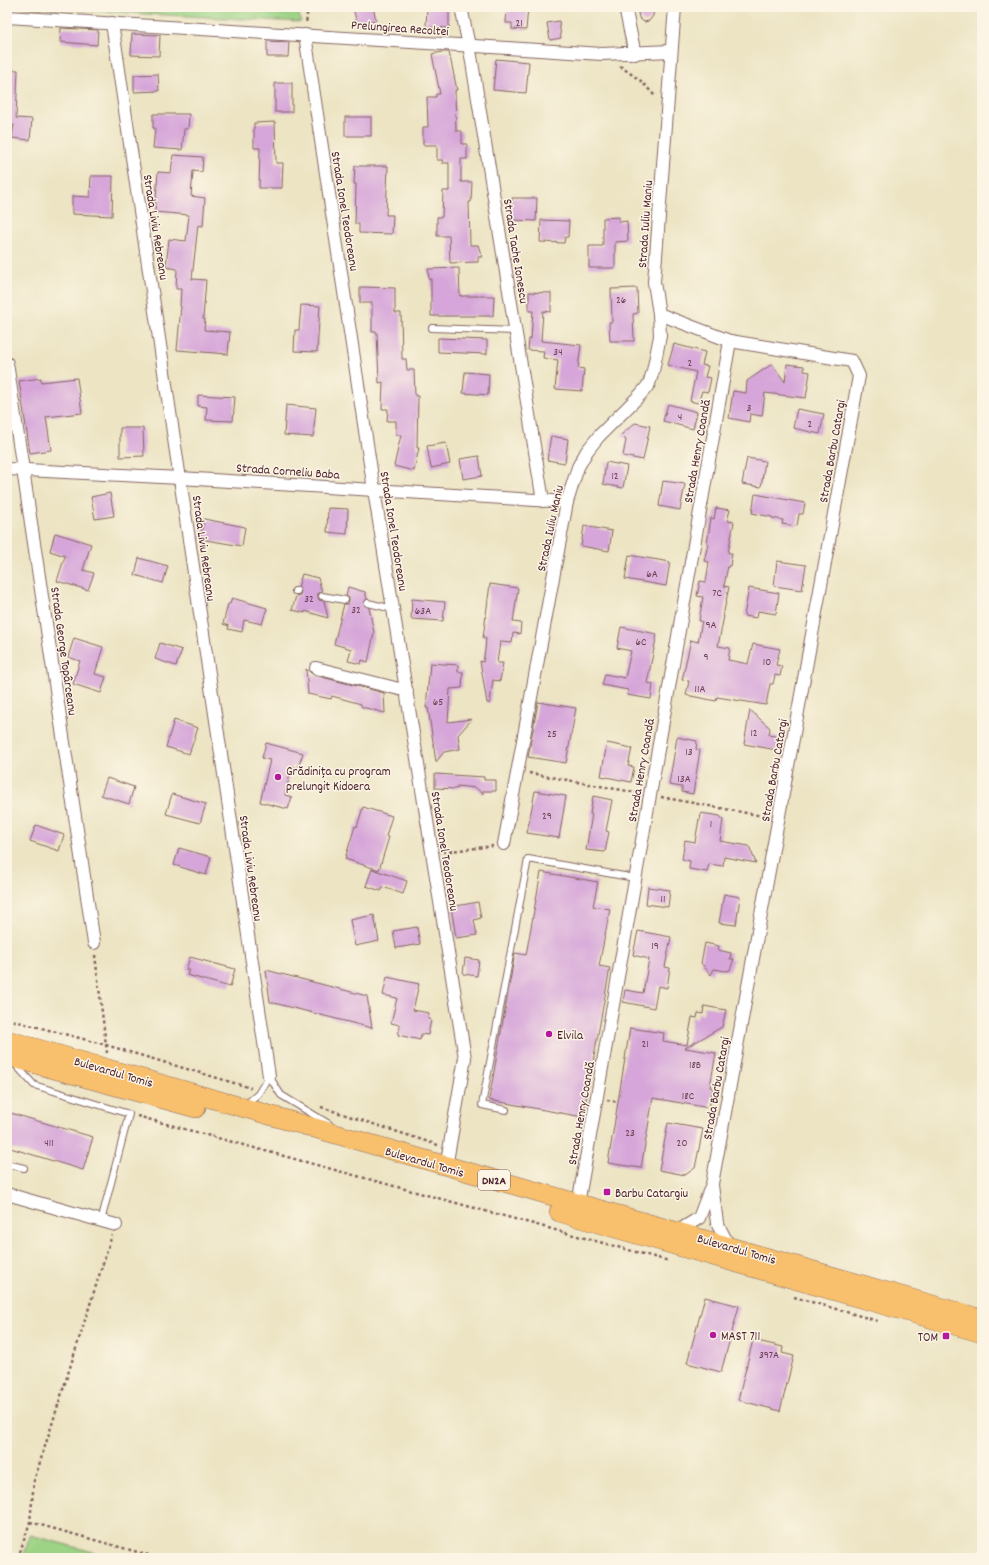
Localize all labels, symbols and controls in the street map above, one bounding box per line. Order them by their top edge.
house number: 21 [515,16,523,32]
street label: Prelungirea Recoltei [350,17,450,42]
street label: Strada Ionel Teodoreanu [325,150,362,273]
street label: Strada Liviu Rebreanu [137,173,172,282]
street label: Strada Iuliu Maniu [634,180,659,269]
street label: Strada Tache Ionescu [497,198,532,305]
house number: 26 [616,293,626,309]
house number: 34 [553,345,563,361]
house number: 2 [688,356,693,372]
street label: Strada Henry Coandă [680,398,717,505]
street label: Strada Barbu Catargi [815,398,852,504]
house number: 3 [747,401,752,417]
house number: 4 [678,410,682,426]
house number: 2 [808,417,813,433]
street label: Strada Corneliu Baba [236,459,341,486]
house number: 12 [611,469,619,485]
street label: Strada Ionel Teodoreanu [374,470,411,593]
street label: Strada Iuliu Maniu [533,483,570,574]
street label: Strada Liviu Rebreanu [186,494,219,602]
house number: 6A [646,567,658,583]
street label: Strada George Topârceanu [44,586,81,717]
house number: 7C [712,586,722,602]
house number: 32 [304,592,314,608]
house number: 32 [351,603,361,619]
house number: 63A [415,604,431,620]
house number: 9A [705,618,717,634]
house number: 6C [636,635,647,651]
house number: 9 [703,650,709,666]
house number: 10 [763,655,771,671]
house number: 11A [695,682,705,698]
house number: 65 [433,695,443,711]
street label: Strada Henry Coandă [624,717,661,824]
street label: Strada Barbu Catargi [757,717,794,823]
house number: 12 [750,726,758,742]
house number: 25 [547,727,557,743]
house number: 13 [685,745,693,761]
place label: Grădinița cu program prelungit Kidoera [286,763,391,797]
marker: Grădinița cu program prelungit Kidoera [273,772,283,782]
house number: 13A [677,772,691,788]
street label: Strada Ionel Teodoreanu [425,790,462,913]
house number: 29 [542,809,552,825]
street label: Strada Liviu Rebreanu [233,814,266,922]
house number: 1 [710,817,712,833]
house number: 11 [661,892,665,908]
house number: 19 [651,939,659,955]
place label: Elvila [557,1027,584,1046]
marker: Elvila [544,1029,554,1039]
street label: Strada Barbu Catargi [699,1035,736,1141]
house number: 21 [641,1037,649,1053]
street label: Bulevardul Tomis [72,1053,155,1094]
house number: 18B [689,1058,701,1074]
street label: Strada Henry Coandă [564,1060,601,1167]
house number: 18C [682,1089,695,1105]
house number: 23 [625,1126,635,1142]
house number: 411 [44,1136,54,1152]
house number: 20 [677,1136,687,1152]
street label: Bulevardul Tomis [383,1143,466,1184]
road number: DN2A [478,1170,510,1190]
place label: Barbu Catargiu [615,1185,688,1204]
marker: Barbu Catargiu [602,1187,612,1197]
street label: Bulevardul Tomis [695,1230,778,1271]
place label: MAST 711 [721,1328,760,1347]
place label: TOM [918,1329,938,1348]
marker: MAST 711 [708,1330,718,1340]
marker: TOM [941,1331,951,1341]
house number: 397A [759,1348,779,1364]

